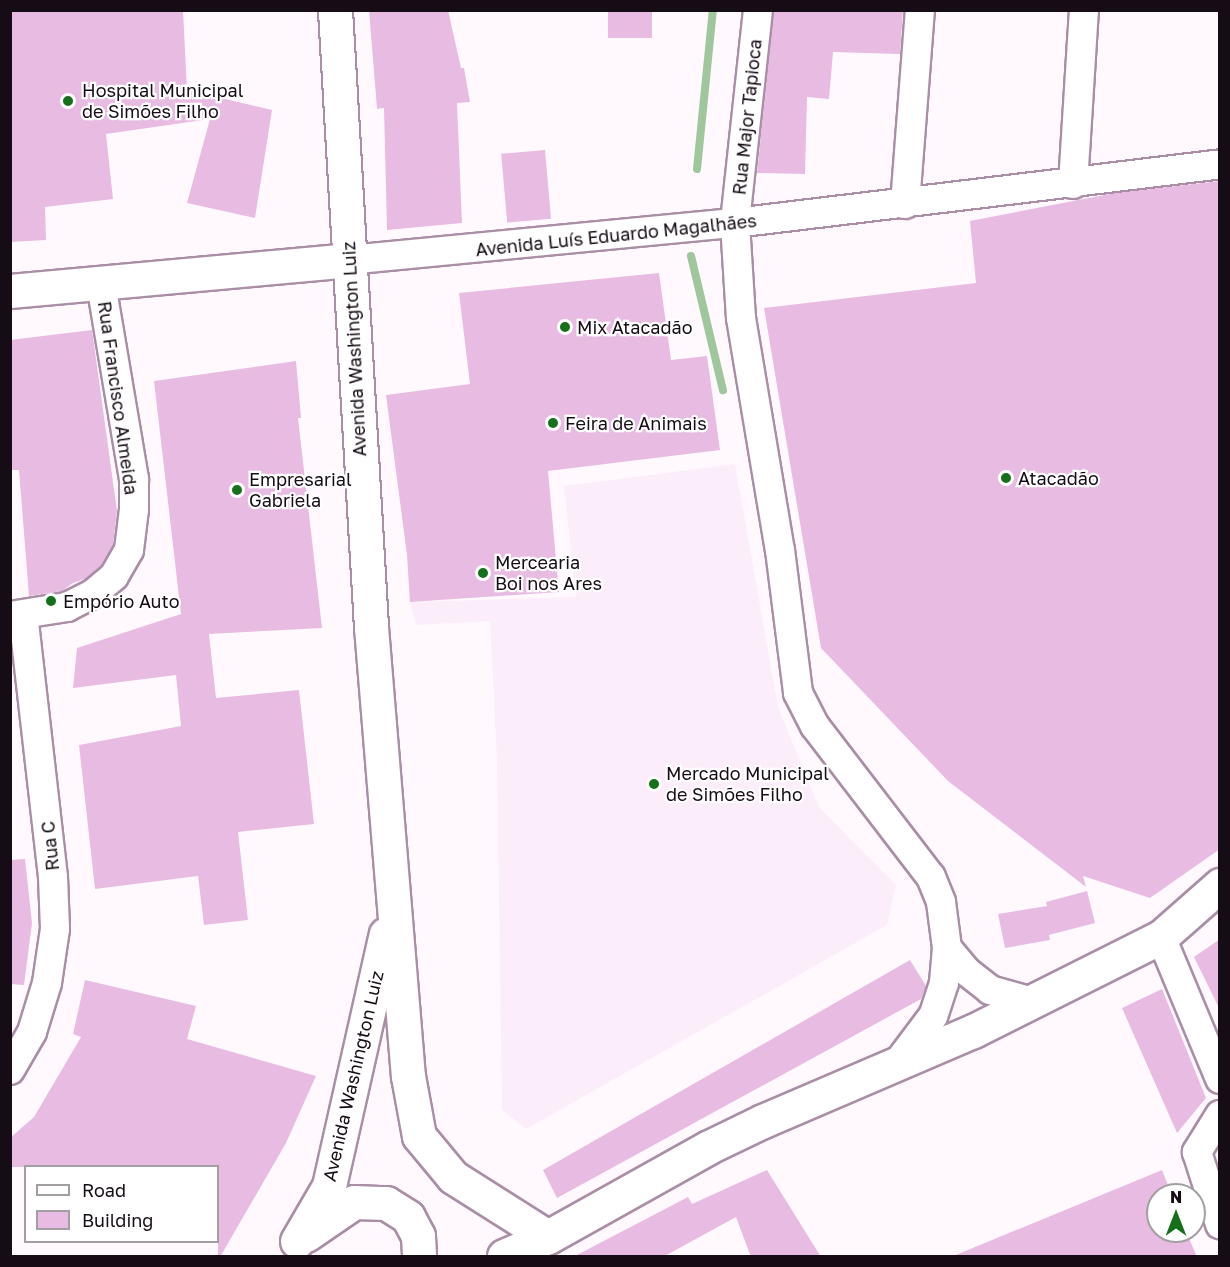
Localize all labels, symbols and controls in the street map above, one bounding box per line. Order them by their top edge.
street label: Rua Major Tapioca [728,38,766,196]
place label: Hospital Municipal de Simões Filho [82,80,243,122]
marker: Hospital Municipal de Simões Filho [59,92,77,110]
street label: Avenida Luís Eduardo Magalhães [474,209,758,261]
street label: Avenida Washington Luiz [338,241,370,457]
street label: Rua Francisco Almeida [94,300,142,496]
place label: Mix Atacadão [577,316,692,338]
marker: Mix Atacadão [558,320,572,334]
place label: Feira de Animais [565,412,707,434]
marker: Feira de Animais [546,416,560,430]
place label: Atacadão [1018,467,1099,489]
place label: Empresarial Gabriela [249,469,352,512]
marker: Atacadão [999,471,1013,485]
marker: Empresarial Gabriela [230,483,244,497]
place label: Mercearia Boi nos Ares [495,552,602,594]
marker: Mercearia Boi nos Ares [476,566,490,580]
place label: Empório Auto [63,590,180,612]
marker: Empório Auto [44,594,58,608]
place label: Mercado Municipal de Simões Filho [666,763,829,806]
marker: Mercado Municipal de Simões Filho [647,777,661,791]
street label: Rua C [37,820,63,872]
street label: Avenida Washington Luiz [318,969,388,1183]
legend [24,1165,219,1243]
text: Road [82,1179,126,1201]
north arrow [1146,1183,1206,1243]
text: N [1170,1187,1182,1207]
text: Building [82,1209,153,1231]

